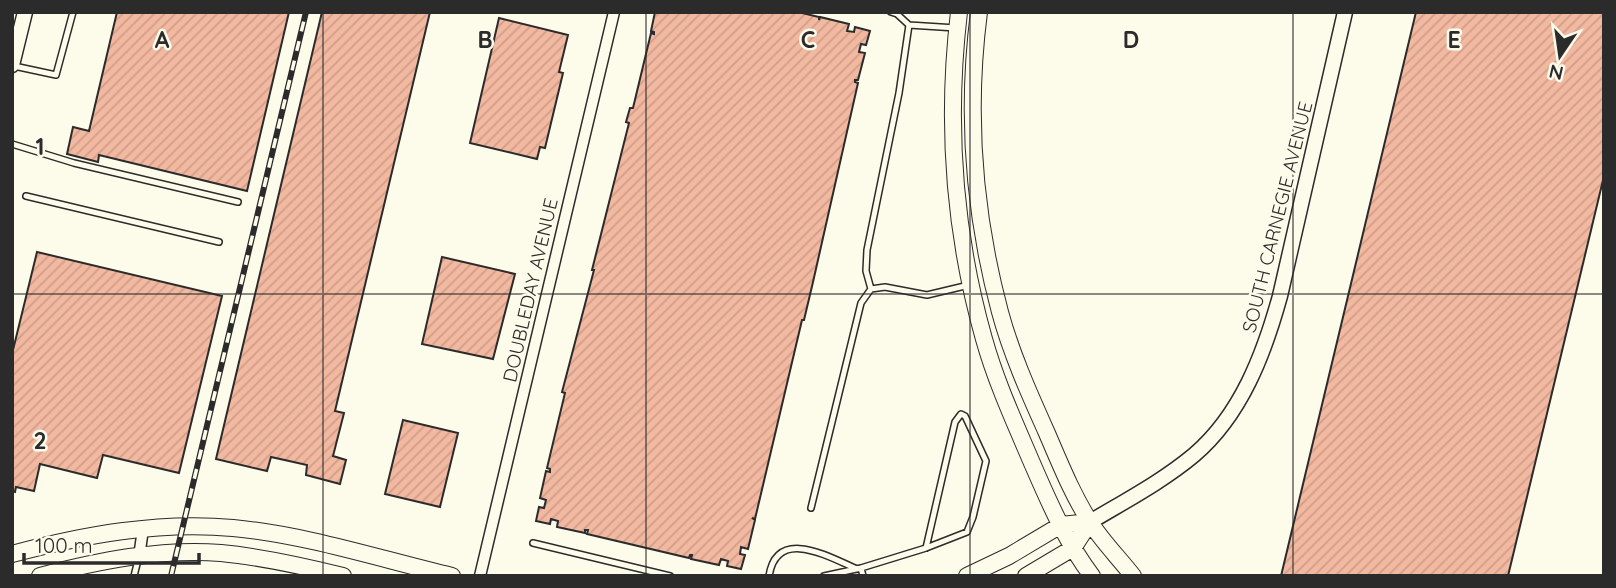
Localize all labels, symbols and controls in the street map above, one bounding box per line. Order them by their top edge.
north arrow [1525,21,1595,91]
text: A [155,25,170,54]
text: B [477,25,493,54]
text: C [801,25,815,54]
text: D [1123,25,1139,54]
text: E [1447,25,1461,54]
text: N [1547,59,1566,86]
street label: SOUTH CARNEGIE AVENUE [1237,99,1317,335]
text: 1 [36,132,44,161]
street label: DOUBLEDAY AVENUE [497,196,563,384]
text: 2 [33,426,47,455]
scale bar [24,522,200,566]
text: 100 m [35,532,93,558]

